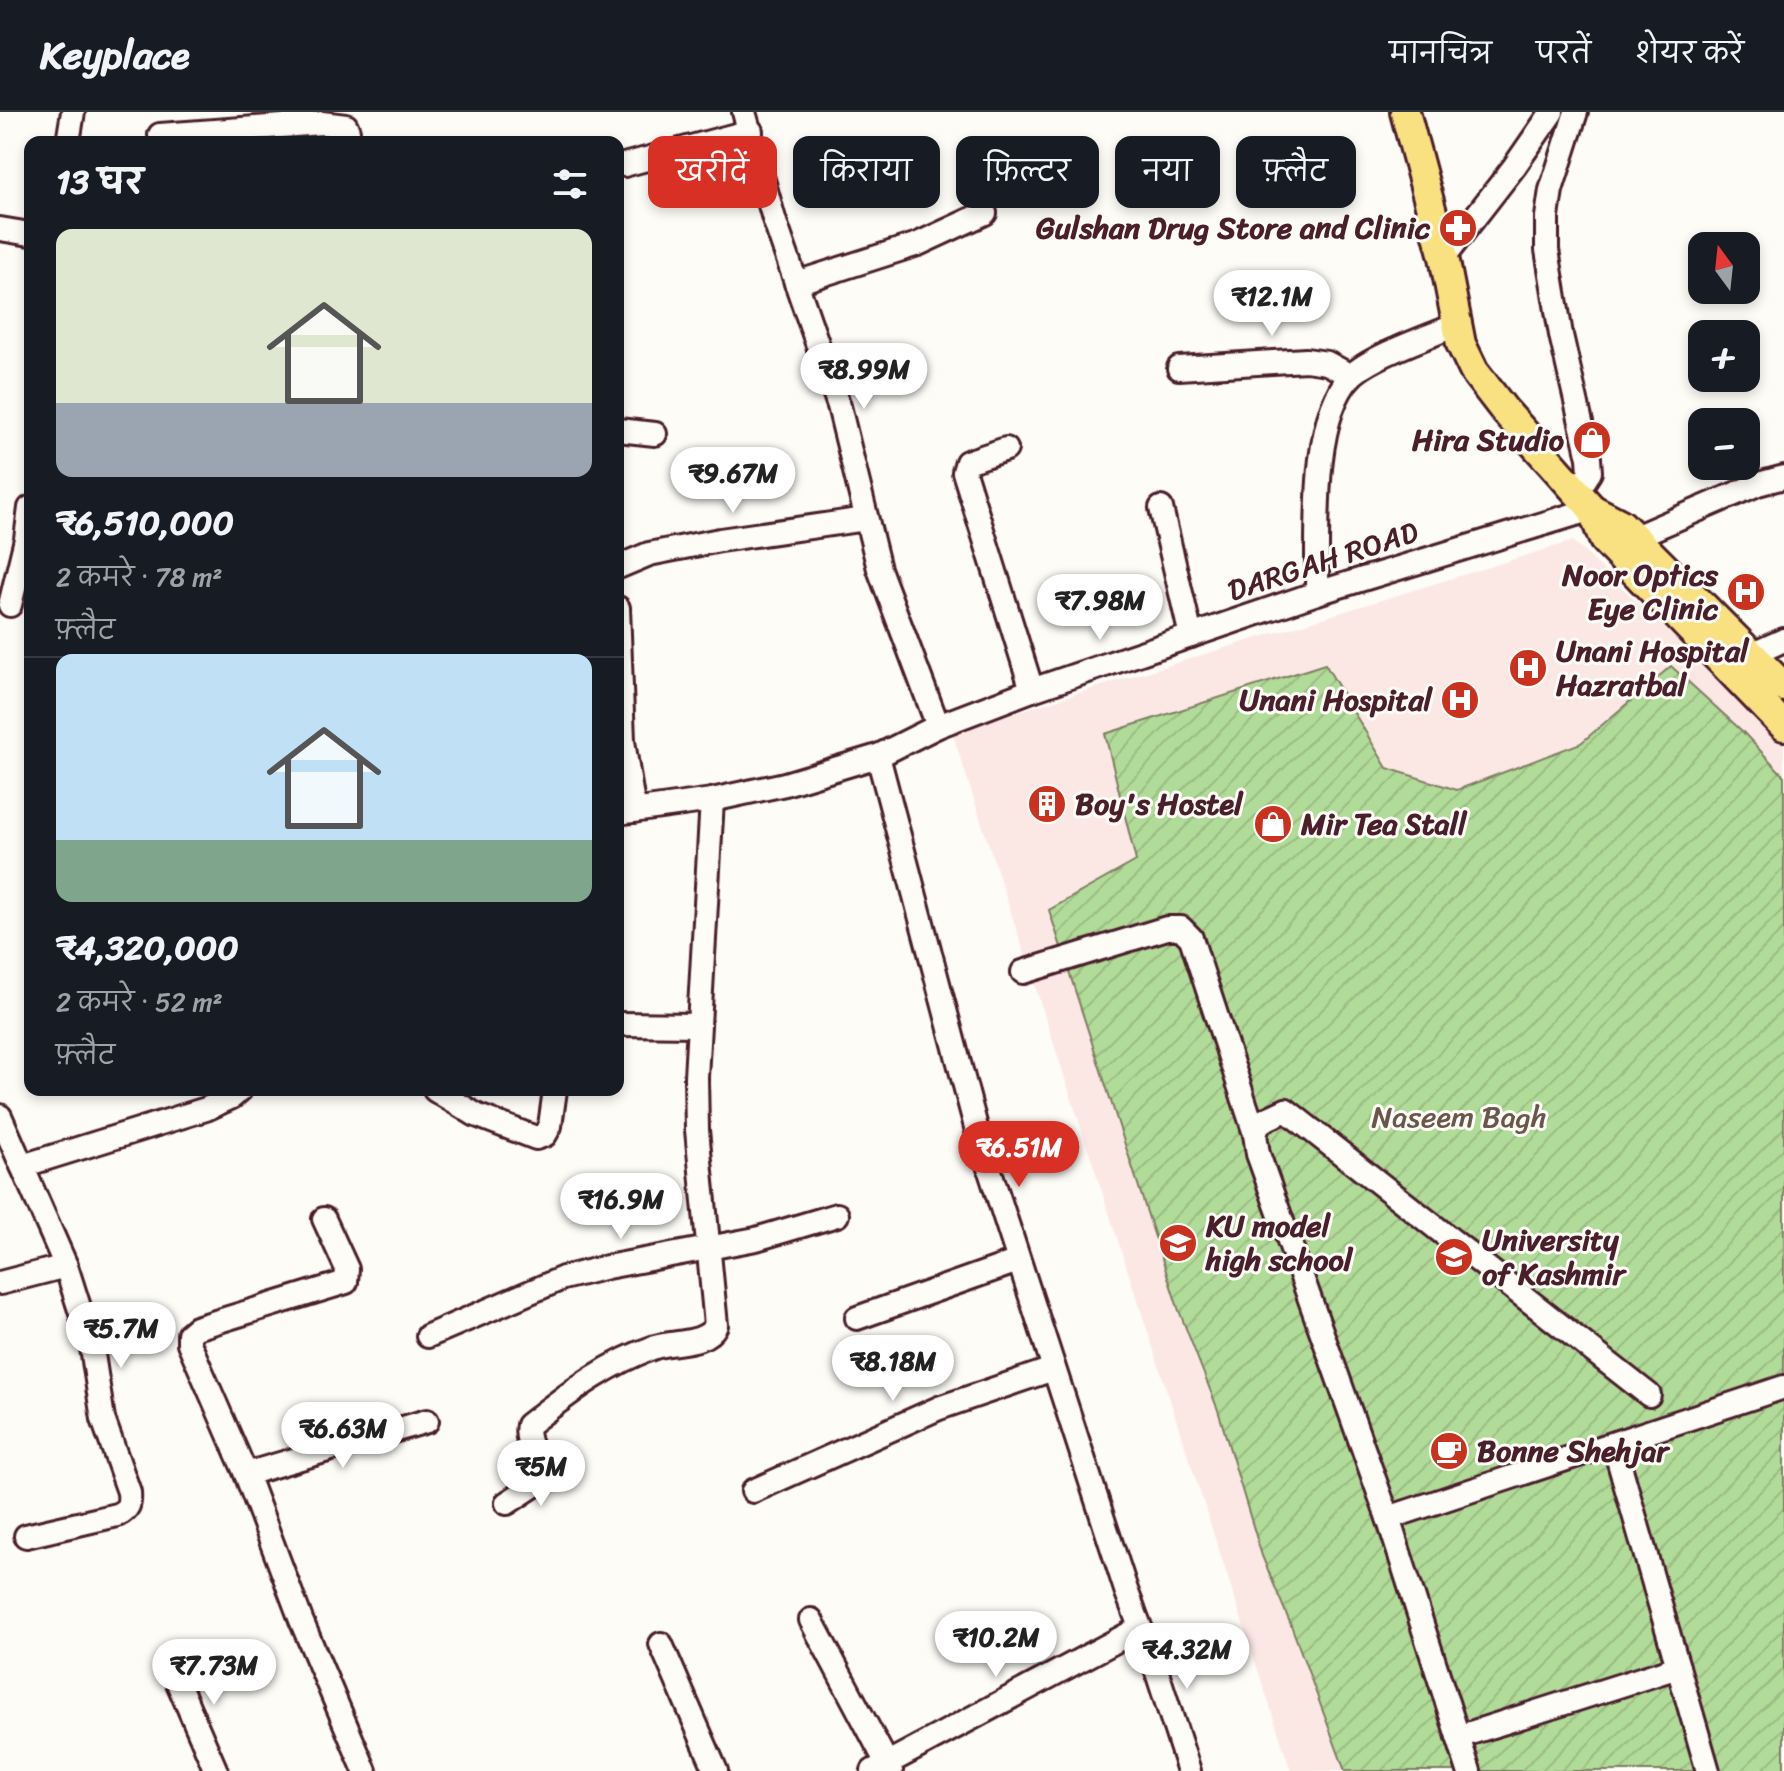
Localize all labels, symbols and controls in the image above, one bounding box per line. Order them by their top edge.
text: Keyplace [40,22,190,89]
text: मानचित्र [1389,29,1492,78]
text: परतें [1536,29,1591,78]
text: शेयर करें [1635,29,1744,78]
chip: खरीदें [648,136,777,208]
chip: किराया [793,136,940,208]
chip: फ़िल्टर [956,136,1099,208]
chip: नया [1115,136,1220,208]
chip: फ़्लैट [1236,136,1356,208]
text: 13 घर [56,152,143,212]
icon: filters [548,162,592,206]
place label: Gulshan Drug Store and Clinic [1036,201,1431,255]
pharmacy icon: Gulshan Drug Store and Clinic [1437,207,1479,249]
north arrow [1688,232,1760,304]
map controls [1688,232,1760,480]
pin: ₹12.1M [1207,270,1337,338]
text: ₹12.1M [1232,273,1312,319]
icon: home [252,281,396,425]
button: + [1688,320,1760,392]
pin: ₹8.99M [799,343,929,411]
text: ₹8.99M [818,346,910,392]
button: − [1688,408,1760,480]
place label: Hira Studio [1412,413,1565,467]
shop icon: Hira Studio [1571,419,1613,461]
pin: ₹9.67M [668,447,798,515]
text: ₹9.67M [688,450,778,496]
text: ₹6,510,000 [56,493,234,553]
street label: DARGAH ROAD [1220,505,1426,617]
place label: Noor Optics Eye Clinic [1561,548,1719,636]
text: 2 कमरे · 78 m² [56,554,222,600]
hospital icon: Noor Optics Eye Clinic [1725,571,1767,613]
pin: ₹7.98M [1035,574,1165,642]
text: ₹7.98M [1055,577,1145,623]
text: फ़्लैट [56,607,115,653]
place label: Unani Hospital Hazratbal [1556,624,1750,712]
hospital icon: Unani Hospital Hazratbal [1507,647,1549,689]
place label: Unani Hospital [1239,673,1433,727]
hospital icon: Unani Hospital [1439,679,1481,721]
icon: home [252,706,396,850]
place label: Boy's Hostel [1075,777,1244,831]
building icon: Boy's Hostel [1026,783,1068,825]
place label: Mir Tea Stall [1300,797,1468,851]
shop icon: Mir Tea Stall [1252,803,1294,845]
text: ₹4,320,000 [56,918,239,978]
text: 2 कमरे · 52 m² [56,979,223,1025]
text: फ़्लैट [56,1032,115,1078]
park label: Naseem Bagh [1371,1090,1547,1144]
pin: ₹6.51M [954,1121,1084,1189]
text: ₹6.51M [976,1124,1062,1170]
pin: ₹16.9M [556,1173,686,1241]
text: ₹16.9M [578,1176,664,1222]
place label: KU model high school [1205,1199,1354,1287]
place label: University of Kashmir [1482,1213,1627,1301]
school or university icon: KU model high school [1157,1222,1199,1264]
school or university icon: University of Kashmir [1433,1236,1475,1278]
pin: ₹5.7M [65,1302,177,1370]
text: ₹5.7M [84,1305,158,1351]
pin: ₹8.18M [828,1335,958,1403]
text: ₹8.18M [850,1338,936,1384]
pin: ₹6.63M [278,1402,408,1470]
text: ₹6.63M [299,1405,387,1451]
place label: Bonne Shehjar [1477,1424,1670,1478]
cafe icon: Bonne Shehjar [1428,1430,1470,1472]
pin: ₹5M [502,1440,580,1508]
text: ₹5M [515,1443,567,1489]
pin: ₹10.2M [931,1611,1061,1679]
text: ₹10.2M [953,1614,1039,1660]
pin: ₹4.32M [1122,1623,1252,1691]
text: ₹4.32M [1142,1626,1232,1672]
pin: ₹7.73M [149,1639,279,1707]
text: ₹7.73M [170,1642,258,1688]

